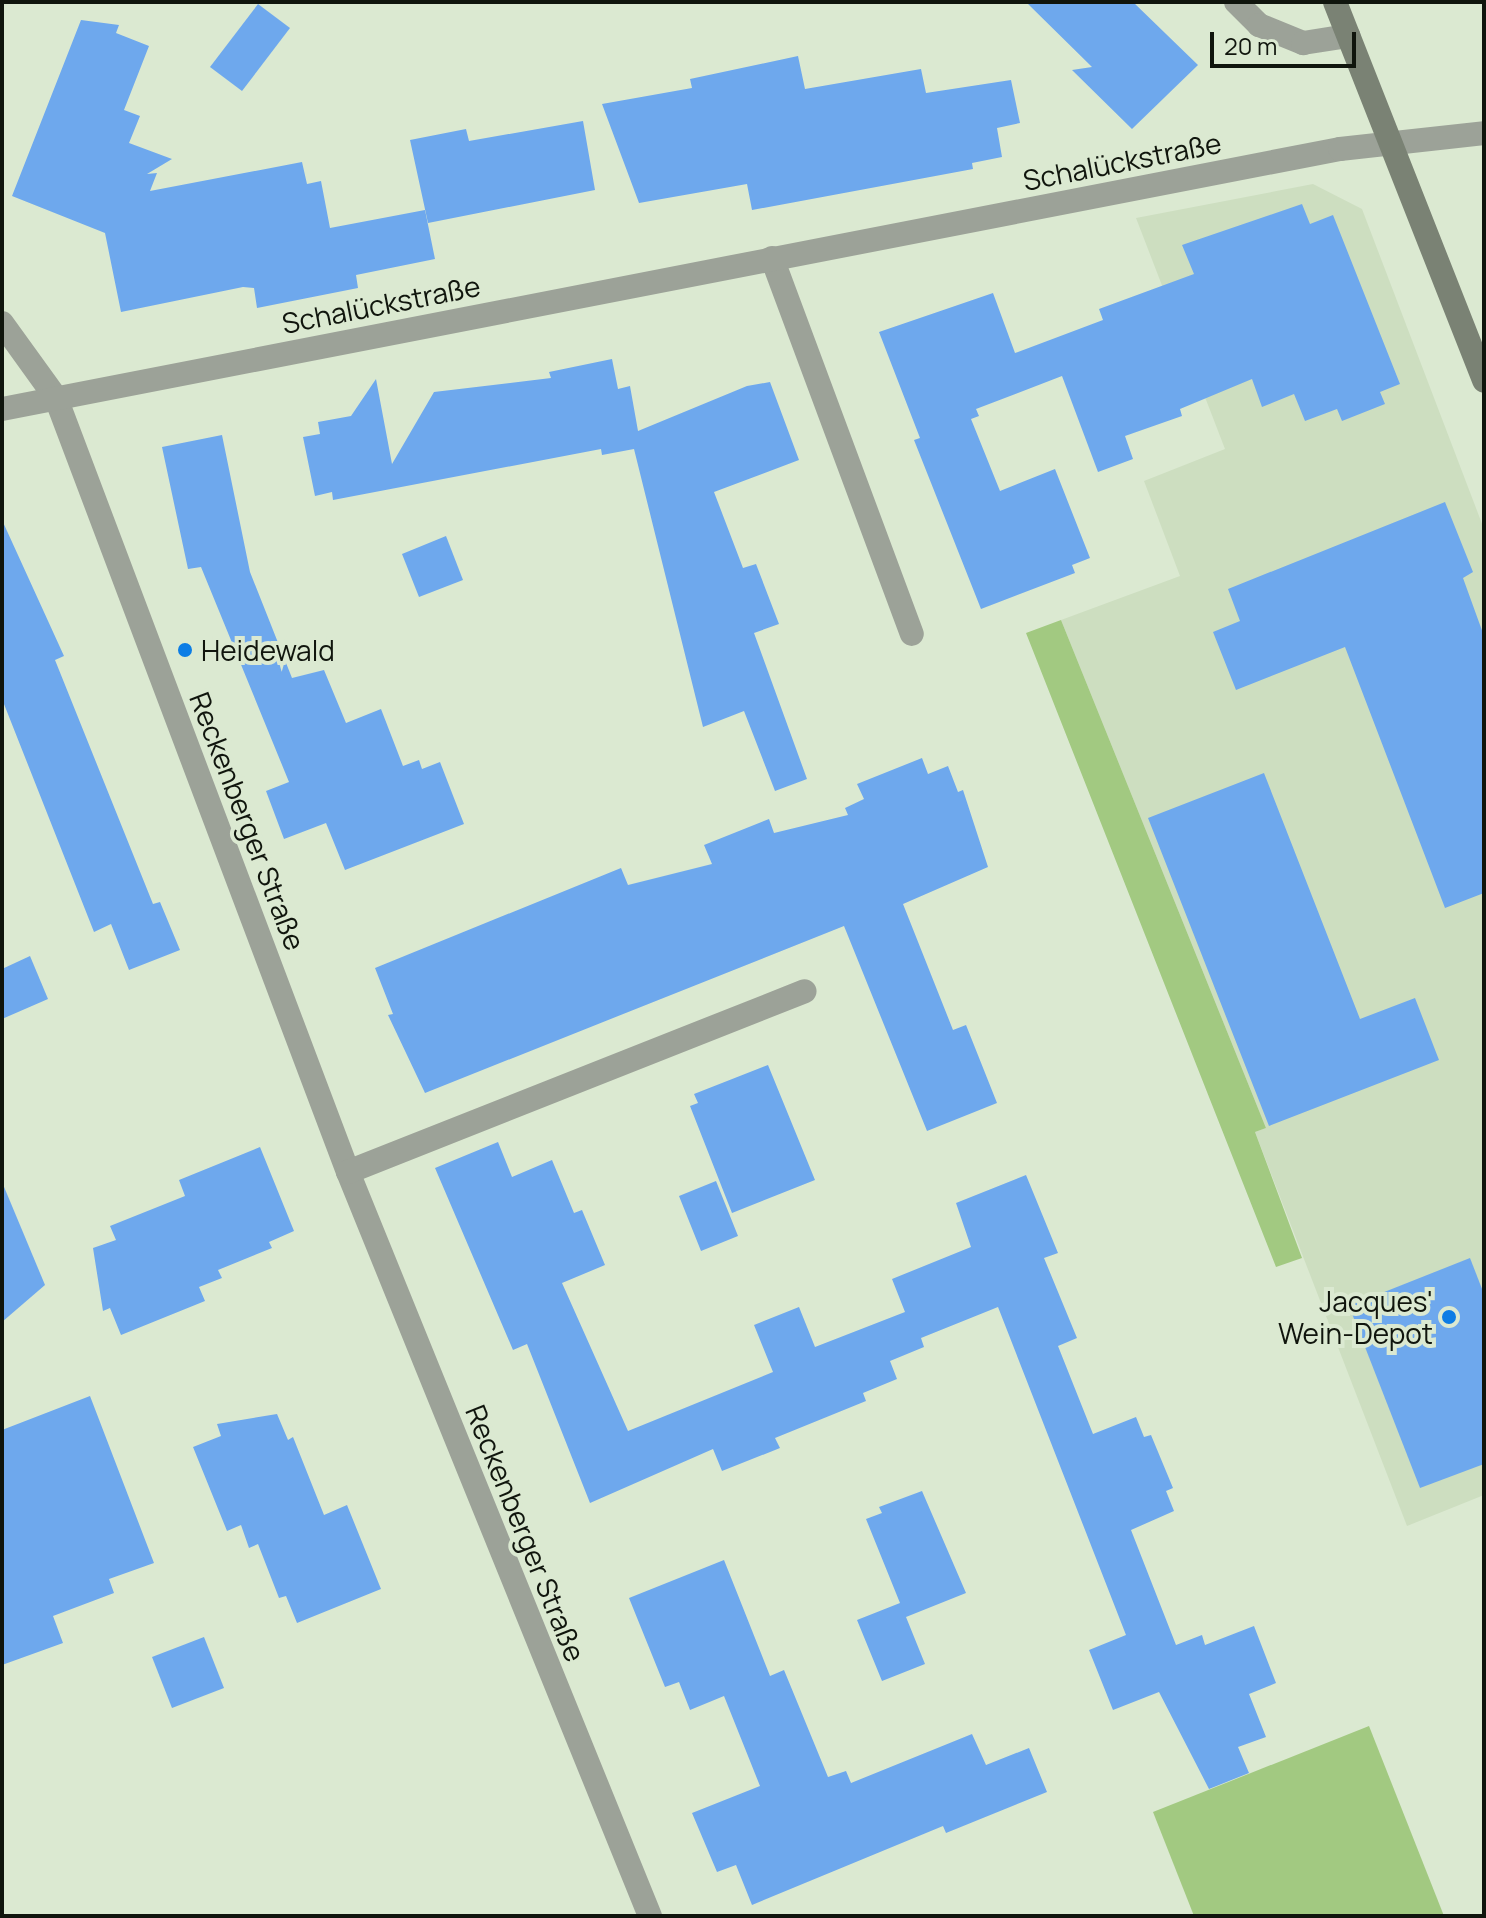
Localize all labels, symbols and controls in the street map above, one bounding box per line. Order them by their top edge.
scale bar [1214,16,1360,66]
text: 20 m [1224,29,1277,62]
street label: Schalückstraße [1020,125,1224,197]
street label: Schalückstraße [279,268,483,340]
place label: Heidewald [201,633,335,667]
marker: Heidewald [176,641,194,659]
street label: Reckenberger Straße [183,687,313,955]
place label: Jacques' Wein-Depot [1278,1284,1433,1350]
marker: Jacques' Wein-Depot [1440,1308,1458,1326]
street label: Reckenberger Straße [459,1400,593,1666]

